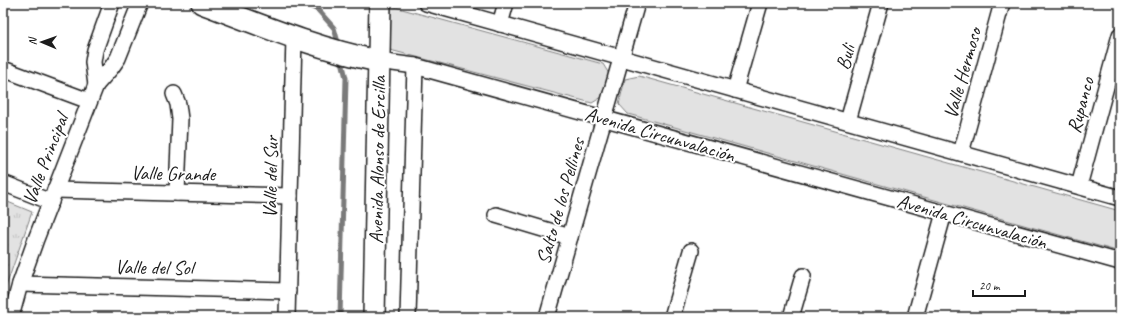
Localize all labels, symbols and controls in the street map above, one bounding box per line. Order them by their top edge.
north arrow [22,22,62,62]
street label: Valle Hermoso [938,23,988,121]
text: N [25,36,39,45]
street label: Buli [830,39,862,73]
street label: Avenida Alonso de Ercilla [364,74,391,244]
street label: Rupanco [1061,74,1100,136]
street label: Avenida Circunvalación [582,101,739,168]
street label: Valle Principal [17,107,75,208]
street label: Salto de los Pellines [531,133,591,267]
street label: Valle del Sur [257,134,284,218]
street label: Valle Grande [131,160,217,187]
street label: Avenida Circunvalación [894,188,1051,255]
street label: Valle del Sol [115,254,197,281]
scale bar [973,272,1025,298]
text: 20 m [979,278,1001,294]

